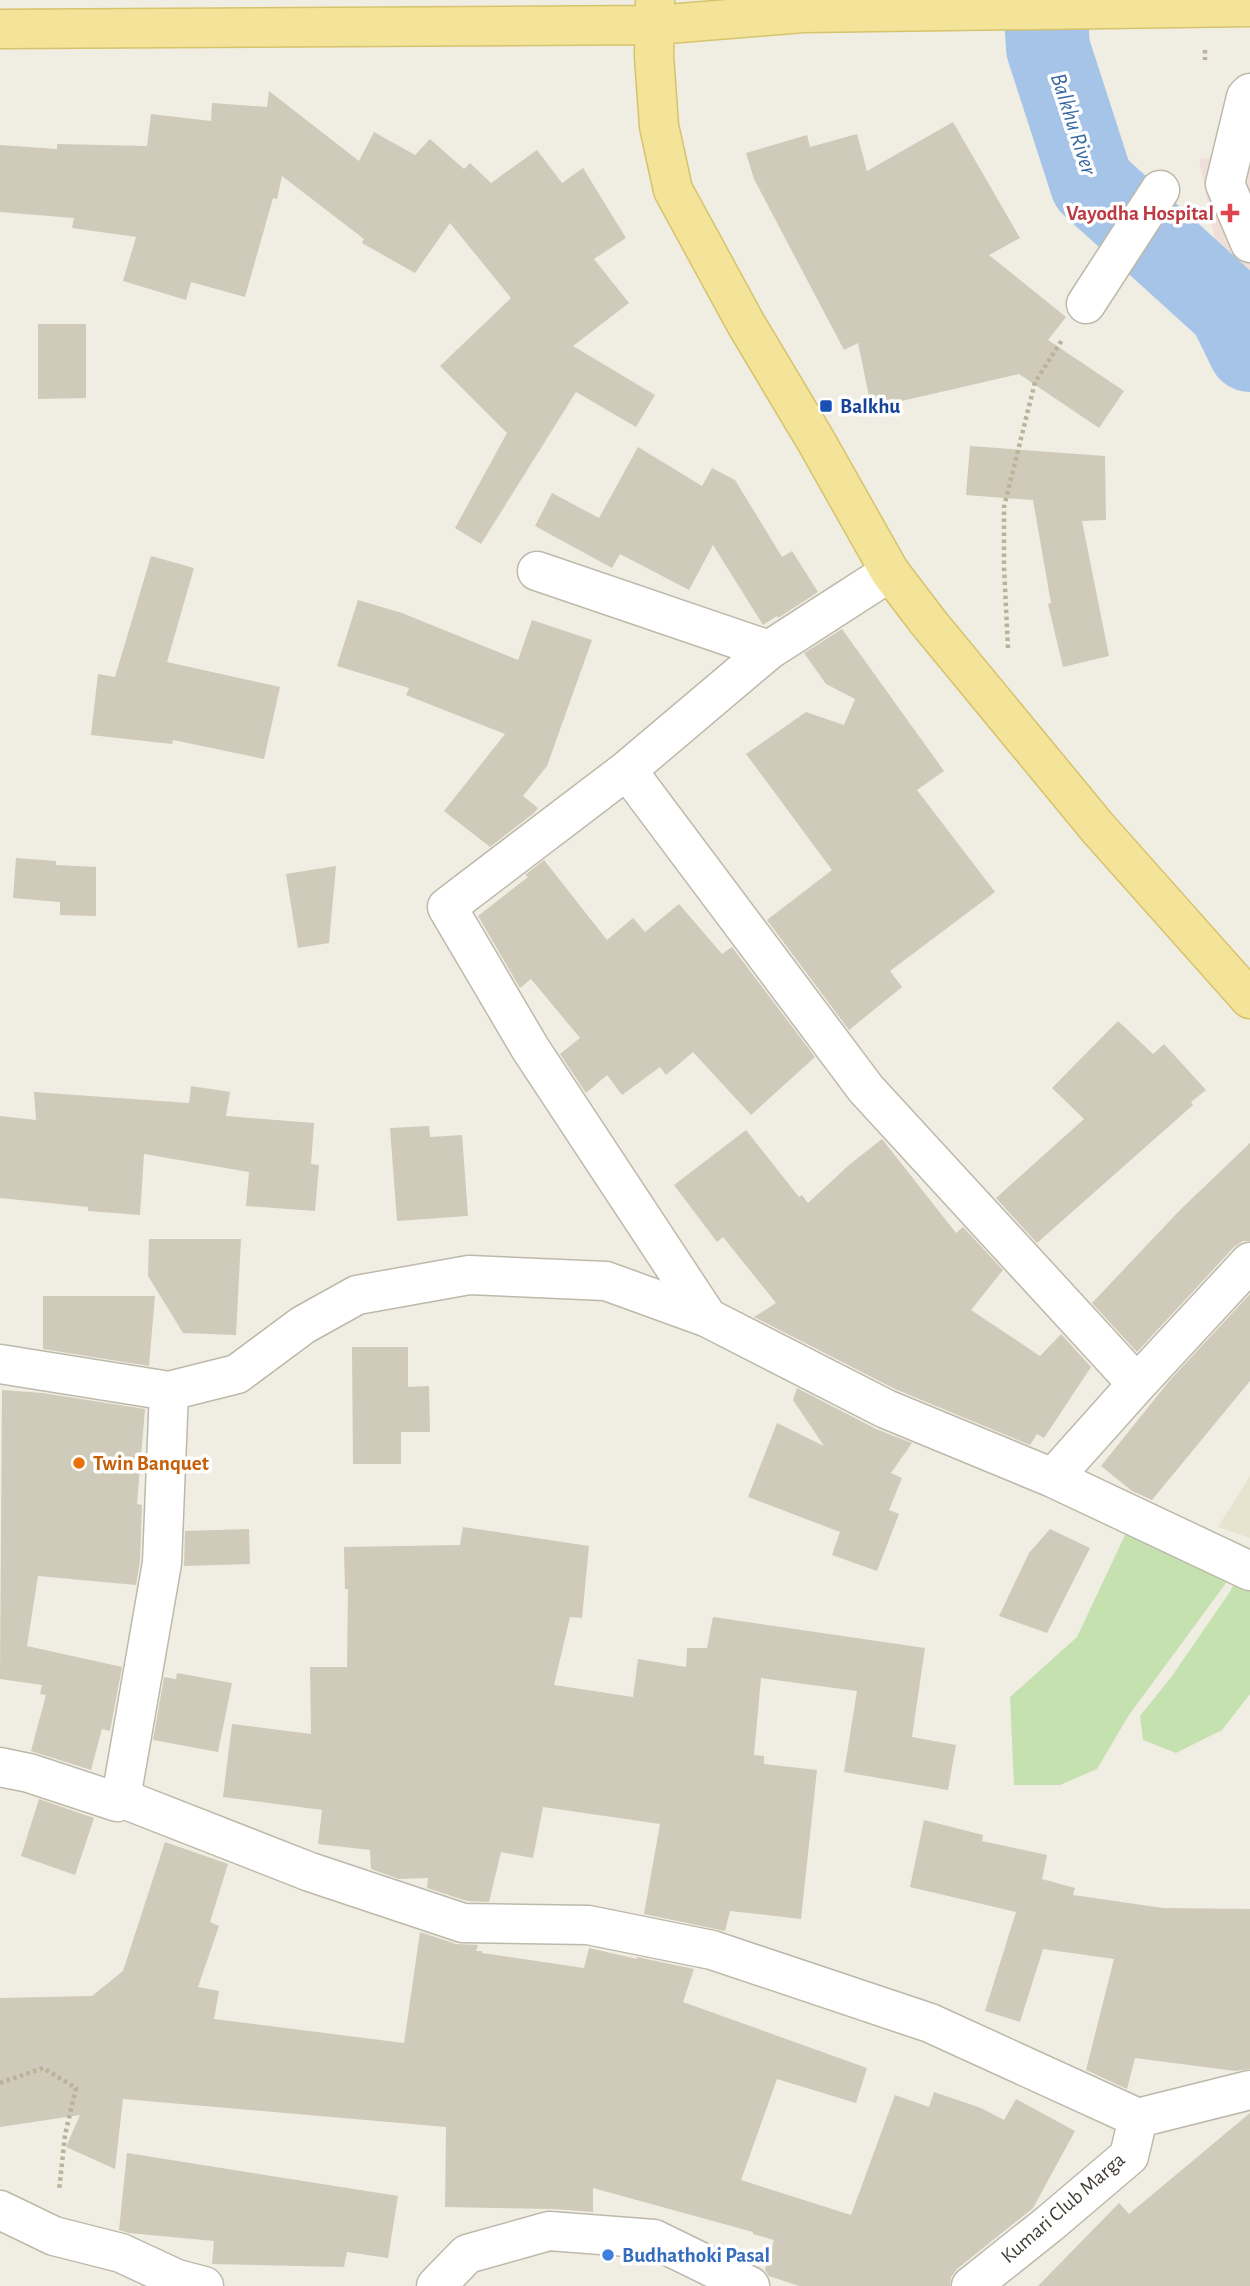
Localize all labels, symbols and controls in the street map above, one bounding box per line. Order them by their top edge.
water label: Balkhu River [1046,70,1100,178]
place label: Vayodha Hospital [1066,203,1214,224]
marker: Vayodha Hospital [1220,203,1240,223]
place label: Balkhu [840,396,900,417]
marker: Balkhu [818,398,834,414]
place label: Twin Banquet [93,1453,209,1474]
marker: Twin Banquet [71,1455,87,1471]
street label: Kumari Club Marga [997,2148,1129,2267]
place label: Budhathoki Pasal [622,2245,770,2266]
marker: Budhathoki Pasal [600,2247,616,2263]

